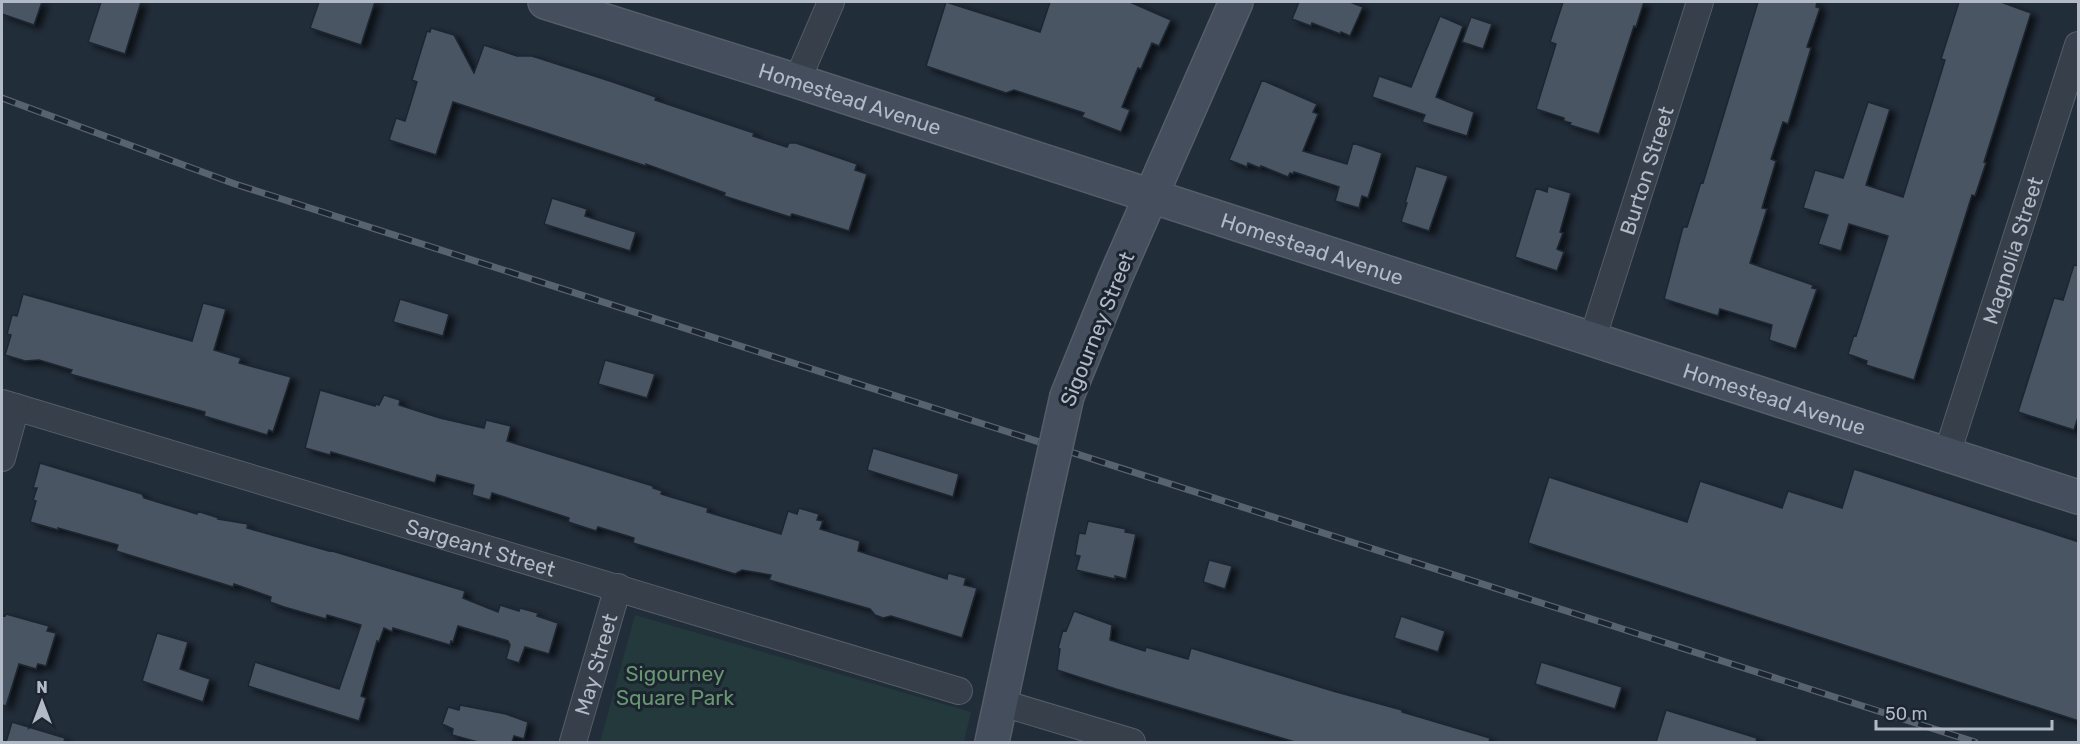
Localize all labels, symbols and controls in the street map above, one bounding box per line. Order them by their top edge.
street label: Homestead Avenue [756,57,945,140]
street label: Burton Street [1614,103,1678,238]
street label: Magnolia Street [1977,173,2048,327]
street label: Homestead Avenue [1218,207,1407,290]
street label: Sigourney Street [1055,248,1139,410]
street label: Homestead Avenue [1680,357,1869,440]
street label: Sargeant Street [403,513,559,581]
street label: May Street [569,610,622,718]
park label: Sigourney Square Park [616,661,734,710]
north arrow [12,672,72,732]
text: N [36,678,48,697]
scale bar [1876,693,2052,731]
text: 50 m [1885,703,1928,725]

